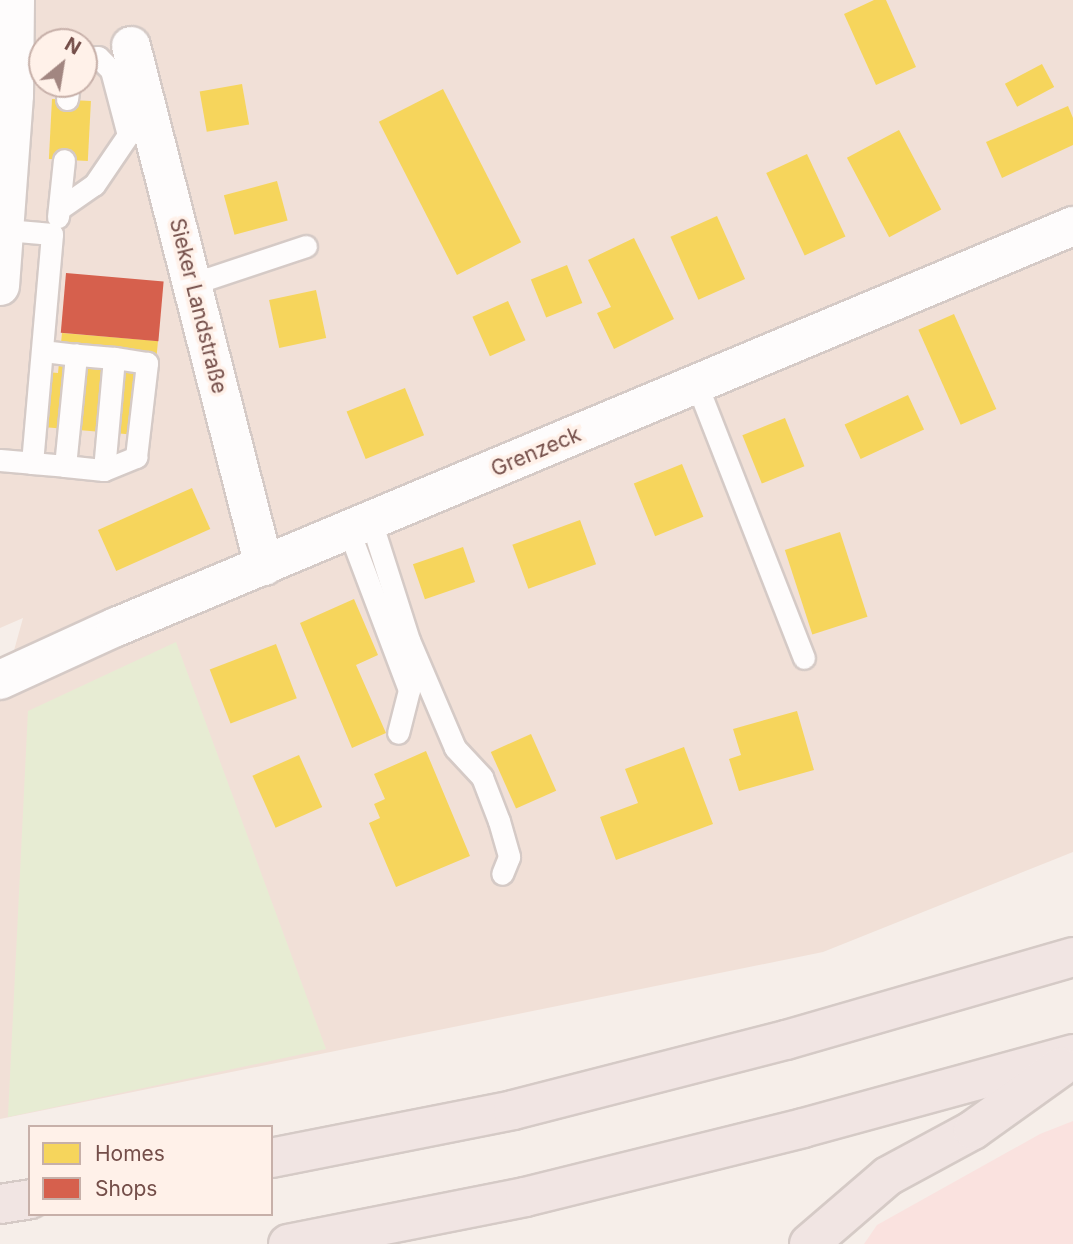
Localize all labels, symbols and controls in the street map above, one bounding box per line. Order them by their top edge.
north arrow [28,28,98,98]
text: N [61,33,85,60]
street label: Sieker Landstraße [164,216,232,396]
street label: Grenzeck [487,422,585,482]
legend [28,1125,273,1216]
text: Homes [95,1141,165,1166]
text: Shops [95,1176,157,1201]

